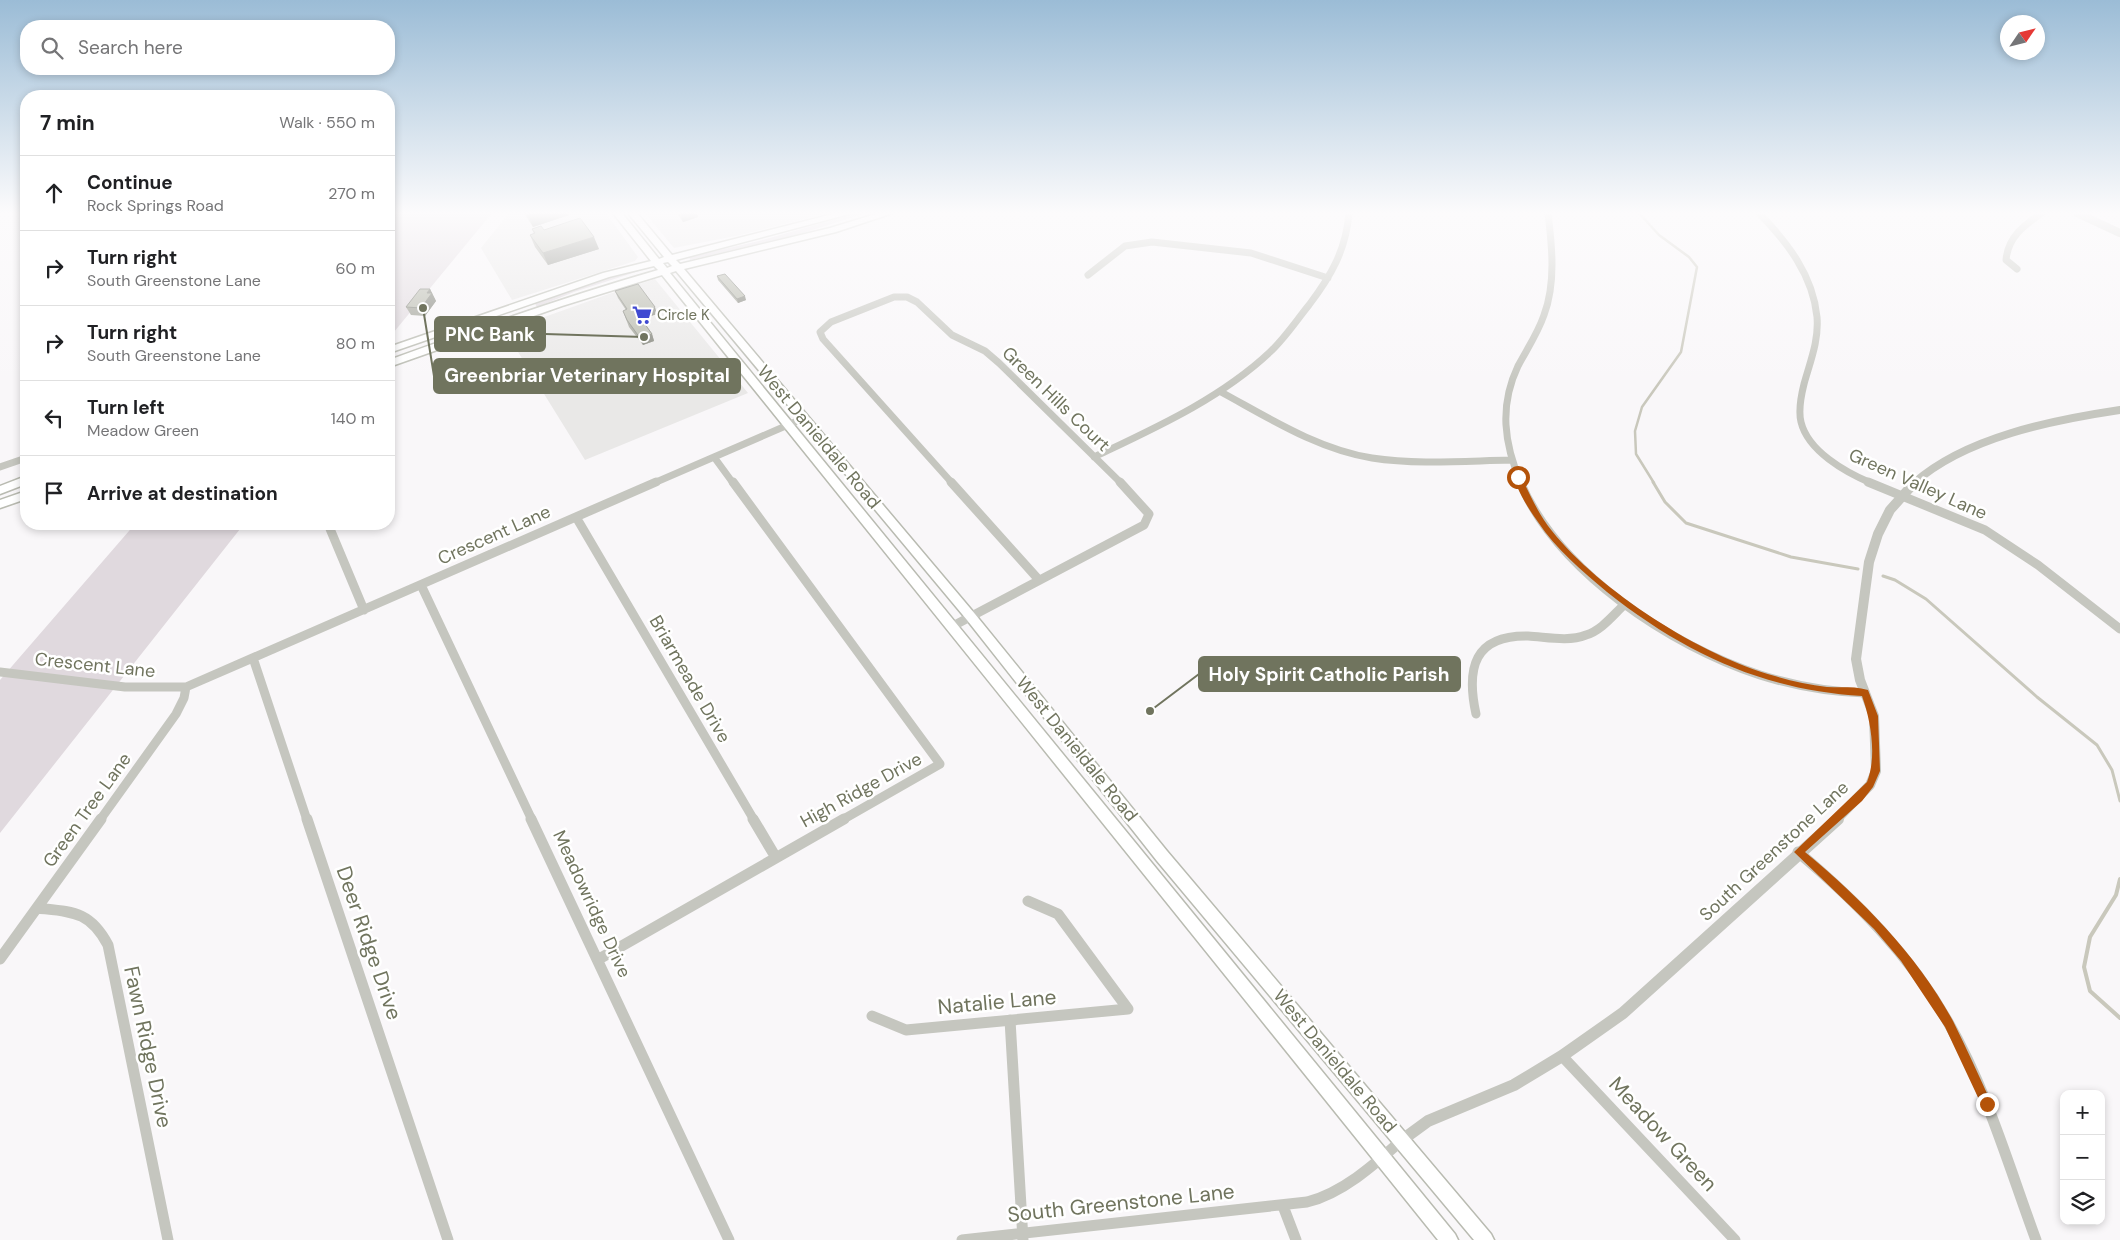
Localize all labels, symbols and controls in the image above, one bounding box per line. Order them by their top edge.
north arrow [2000,15,2045,60]
search box [20,20,395,75]
icon: search [38,34,66,62]
text: Search here [78,35,183,60]
text: 7 min [40,109,95,137]
text: Walk · 550 m [279,112,375,133]
text: Continue [87,170,173,195]
icon: ahead [40,179,68,207]
text: 270 m [328,183,375,204]
text: Rock Springs Road [87,195,224,216]
text: Turn right [87,245,177,270]
icon: right [40,254,68,282]
text: 60 m [335,258,375,279]
text: South Greenstone Lane [87,270,261,291]
supermarket icon: Circle K [631,304,653,326]
place label: Circle K [657,305,710,325]
callout: PNC Bank [435,317,545,351]
text: Turn right [87,320,177,345]
text: PNC Bank [445,322,535,347]
icon: right [40,329,68,357]
text: 80 m [336,333,375,354]
street label: Green Hills Court [997,341,1115,457]
text: South Greenstone Lane [87,345,261,366]
callout: Greenbriar Veterinary Hospital [434,359,740,393]
street label: West Danieldale Road [752,360,886,514]
text: Greenbriar Veterinary Hospital [444,363,730,388]
text: Turn left [87,395,165,420]
icon: left [40,404,68,432]
text: 140 m [331,408,375,429]
text: Meadow Green [87,420,199,441]
street label: Green Valley Lane [1845,443,1991,525]
route start [1507,466,1530,489]
icon: arrive [40,479,68,507]
text: Arrive at destination [87,481,278,506]
street label: Crescent Lane [434,499,554,571]
street label: Briarmeade Drive [644,611,736,747]
street label: Crescent Lane [34,647,156,683]
callout: Holy Spirit Catholic Parish [1199,657,1460,691]
text: Holy Spirit Catholic Parish [1209,662,1449,687]
street label: West Danieldale Road [1011,671,1143,827]
street label: High Ridge Drive [796,747,926,833]
street label: Green Tree Lane [37,748,137,872]
street label: South Greenstone Lane [1694,775,1854,927]
street label: Meadowridge Drive [547,826,637,982]
street label: Deer Ridge Drive [330,862,408,1024]
street label: Fawn Ridge Drive [117,964,179,1130]
street label: Natalie Lane [936,983,1058,1021]
street label: West Danieldale Road [1268,984,1402,1138]
street label: Meadow Green [1603,1071,1723,1197]
map controls [2060,1090,2105,1225]
button: + [2060,1090,2105,1135]
route end [1976,1093,1999,1116]
button: − [2060,1135,2105,1180]
street label: South Greenstone Lane [1006,1177,1236,1229]
button: layers [2060,1180,2105,1225]

